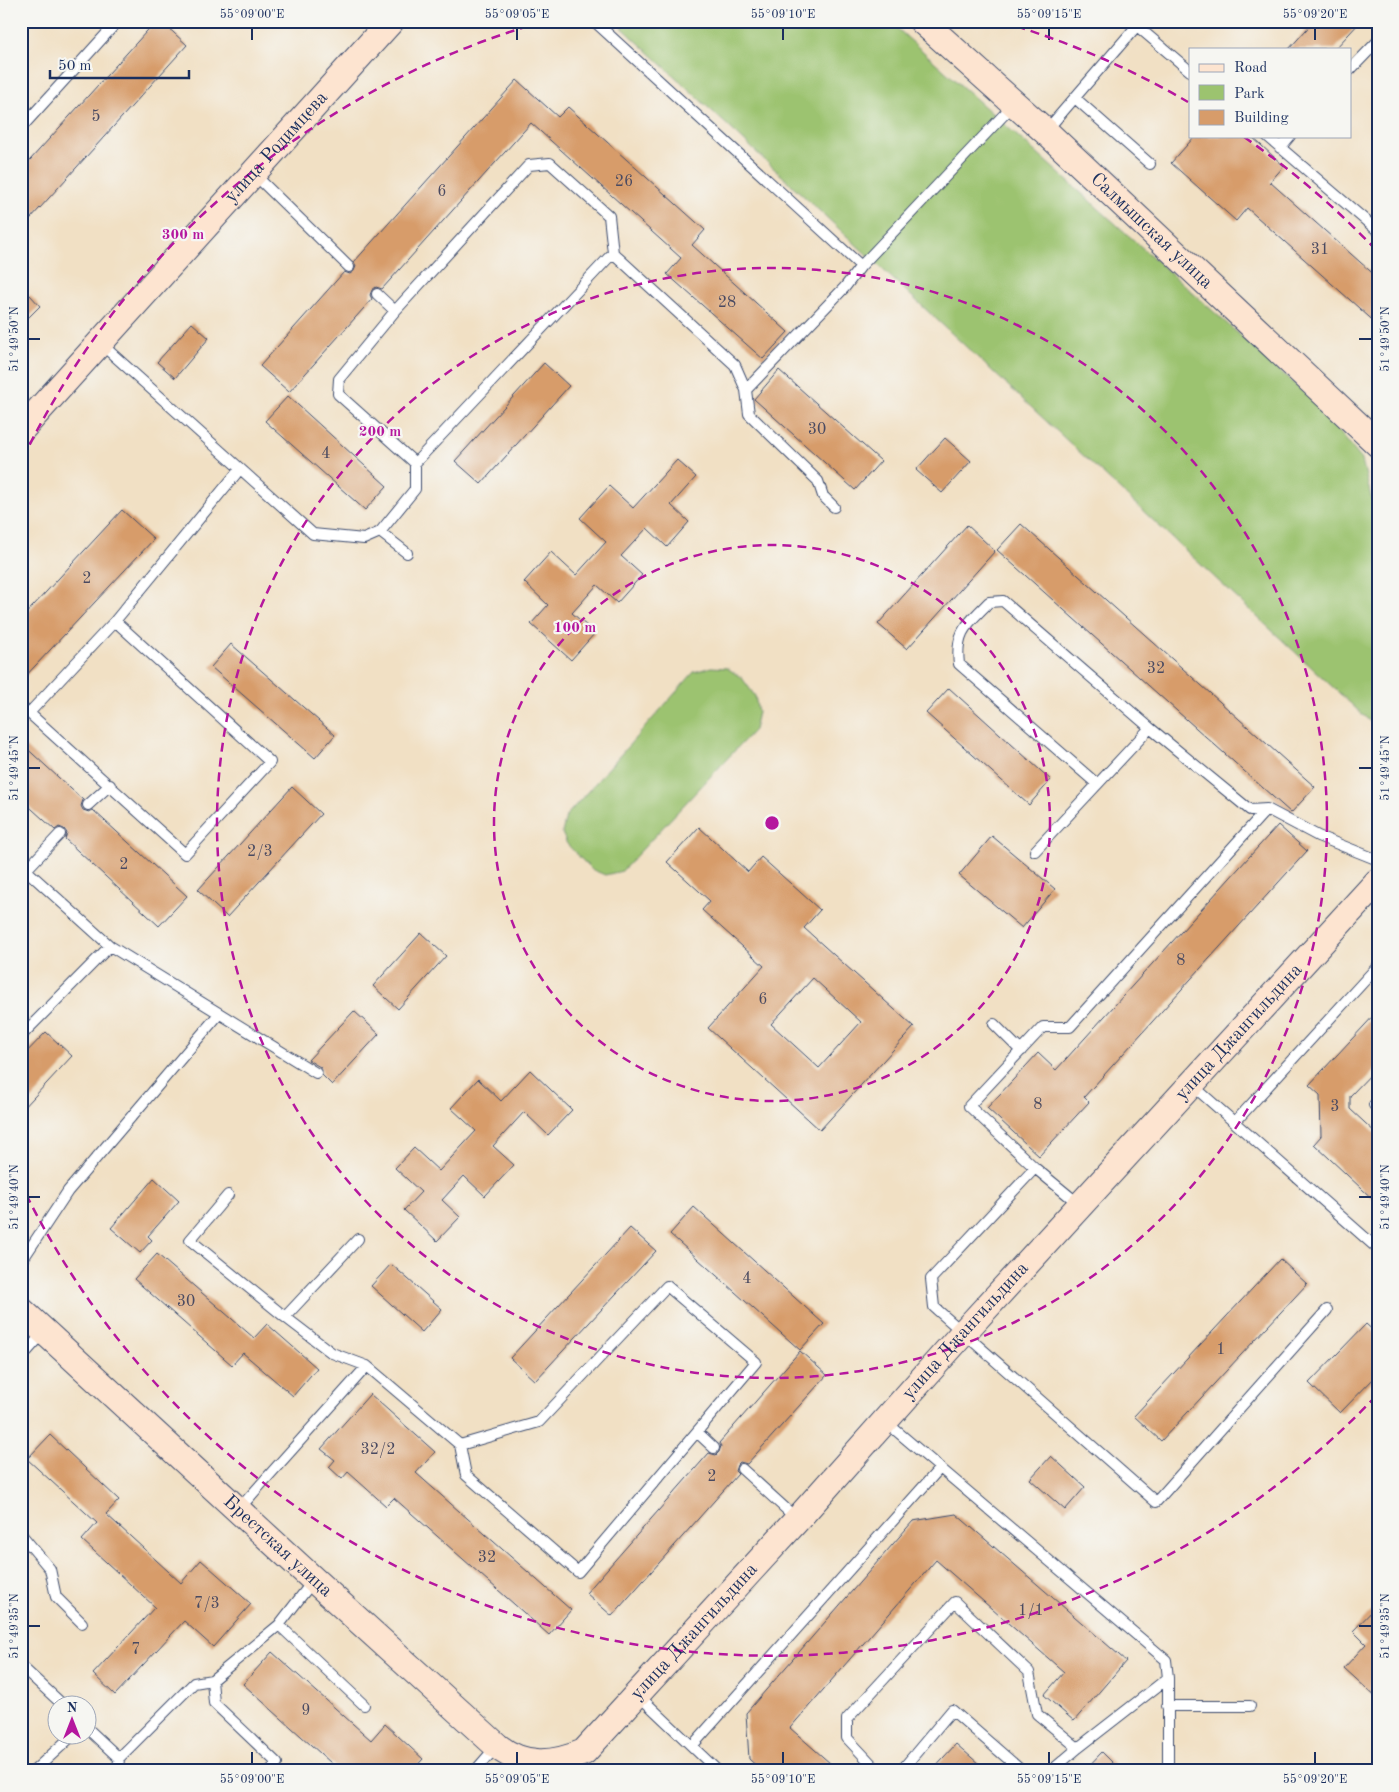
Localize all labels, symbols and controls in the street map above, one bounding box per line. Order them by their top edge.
text: 55°09'00"E [220,8,284,21]
text: 55°09'05"E [485,8,549,21]
text: 55°09'10"E [751,8,815,21]
text: 55°09'15"E [1017,8,1081,21]
text: 55°09'20"E [1283,8,1347,21]
scale bar [50,48,189,80]
legend [1189,48,1352,138]
text: 50 m [58,59,92,74]
text: Road [1234,61,1268,76]
text: Park [1234,87,1265,102]
street label: улица Родимцева [222,88,332,207]
house number: 5 [91,109,101,125]
text: Building [1234,111,1289,126]
street label: Салмышская улица [1087,169,1217,293]
house number: 26 [615,174,633,190]
house number: 6 [437,184,447,200]
text: 300 m [162,228,204,243]
house number: 31 [1311,242,1329,258]
house number: 28 [718,295,736,311]
text: 51°49'50"N [8,306,21,372]
text: 51°49'50"N [1379,306,1392,372]
house number: 30 [808,422,826,438]
text: 200 m [359,425,401,440]
house number: 4 [321,446,331,462]
house number: 2 [82,571,92,587]
text: 100 m [554,621,596,636]
house number: 32 [1147,661,1165,677]
text: 51°49'45"N [8,735,21,801]
text: 51°49'45"N [1379,735,1392,801]
centre of rings [763,814,781,832]
house number: 2/3 [247,844,273,860]
house number: 2 [119,857,129,873]
house number: 8 [1176,953,1186,969]
street label: улица Джангильдина [1172,960,1307,1104]
house number: 6 [758,992,768,1008]
house number: 8 [1033,1097,1043,1113]
house number: 3 [1330,1099,1340,1115]
text: 51°49'40"N [8,1164,21,1230]
text: 51°49'40"N [1379,1164,1392,1230]
street label: улица Джангильдина [899,1258,1033,1403]
house number: 4 [742,1271,752,1287]
house number: 30 [177,1294,195,1310]
house number: 1 [1216,1342,1226,1358]
house number: 32/2 [360,1442,396,1458]
house number: 2 [707,1469,717,1485]
street label: Брестская улица [220,1492,336,1601]
house number: 32 [478,1550,496,1566]
street label: улица Джангильдина [627,1559,762,1704]
text: 51°49'35"N [8,1593,21,1659]
text: 51°49'35"N [1379,1593,1392,1659]
house number: 7/3 [194,1596,220,1612]
house number: 1/1 [1018,1603,1044,1619]
house number: 7 [131,1642,141,1658]
north arrow [48,1694,98,1744]
text: N [67,1701,78,1715]
house number: 9 [301,1703,311,1719]
text: 55°09'00"E [220,1773,284,1786]
text: 55°09'05"E [485,1773,549,1786]
text: 55°09'10"E [751,1773,815,1786]
text: 55°09'15"E [1017,1773,1081,1786]
text: 55°09'20"E [1283,1773,1347,1786]

